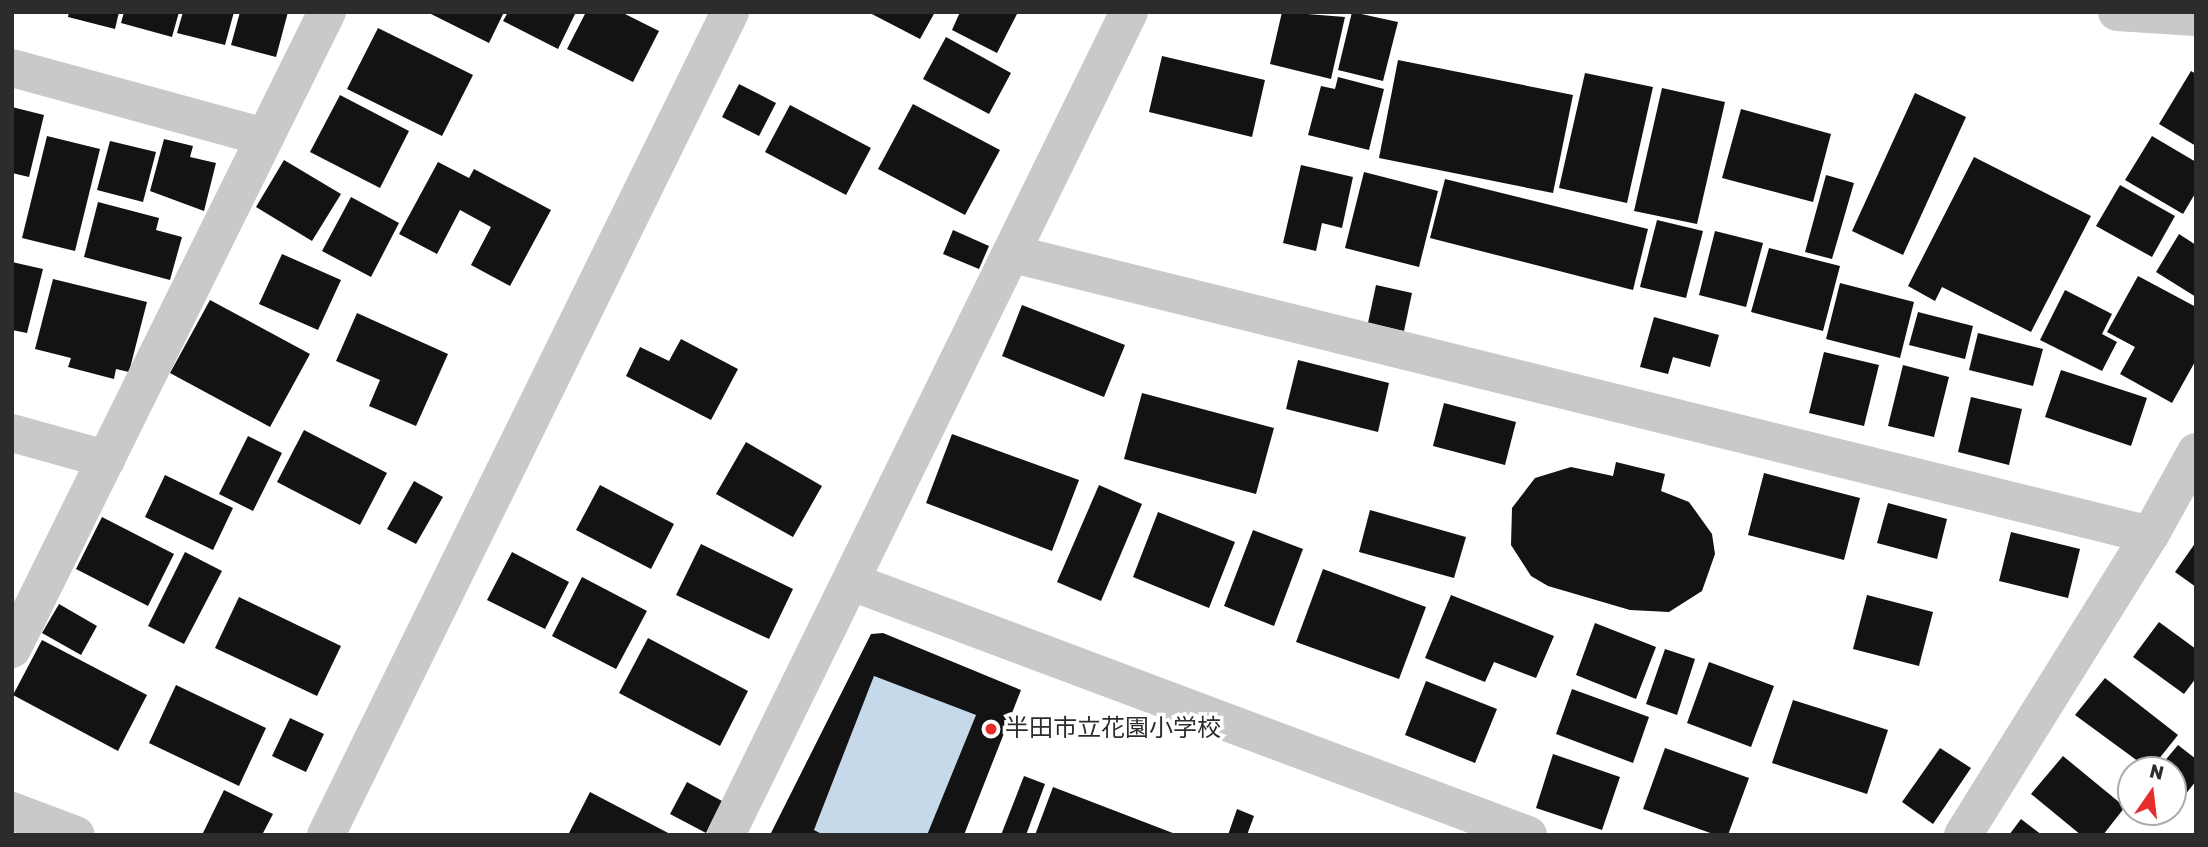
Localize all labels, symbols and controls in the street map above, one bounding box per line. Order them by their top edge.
place label: 半田市立花園小学校 [1005,715,1221,743]
marker: 半田市立花園小学校 [983,721,999,737]
north arrow [2117,756,2187,826]
text: N [2147,759,2166,785]

